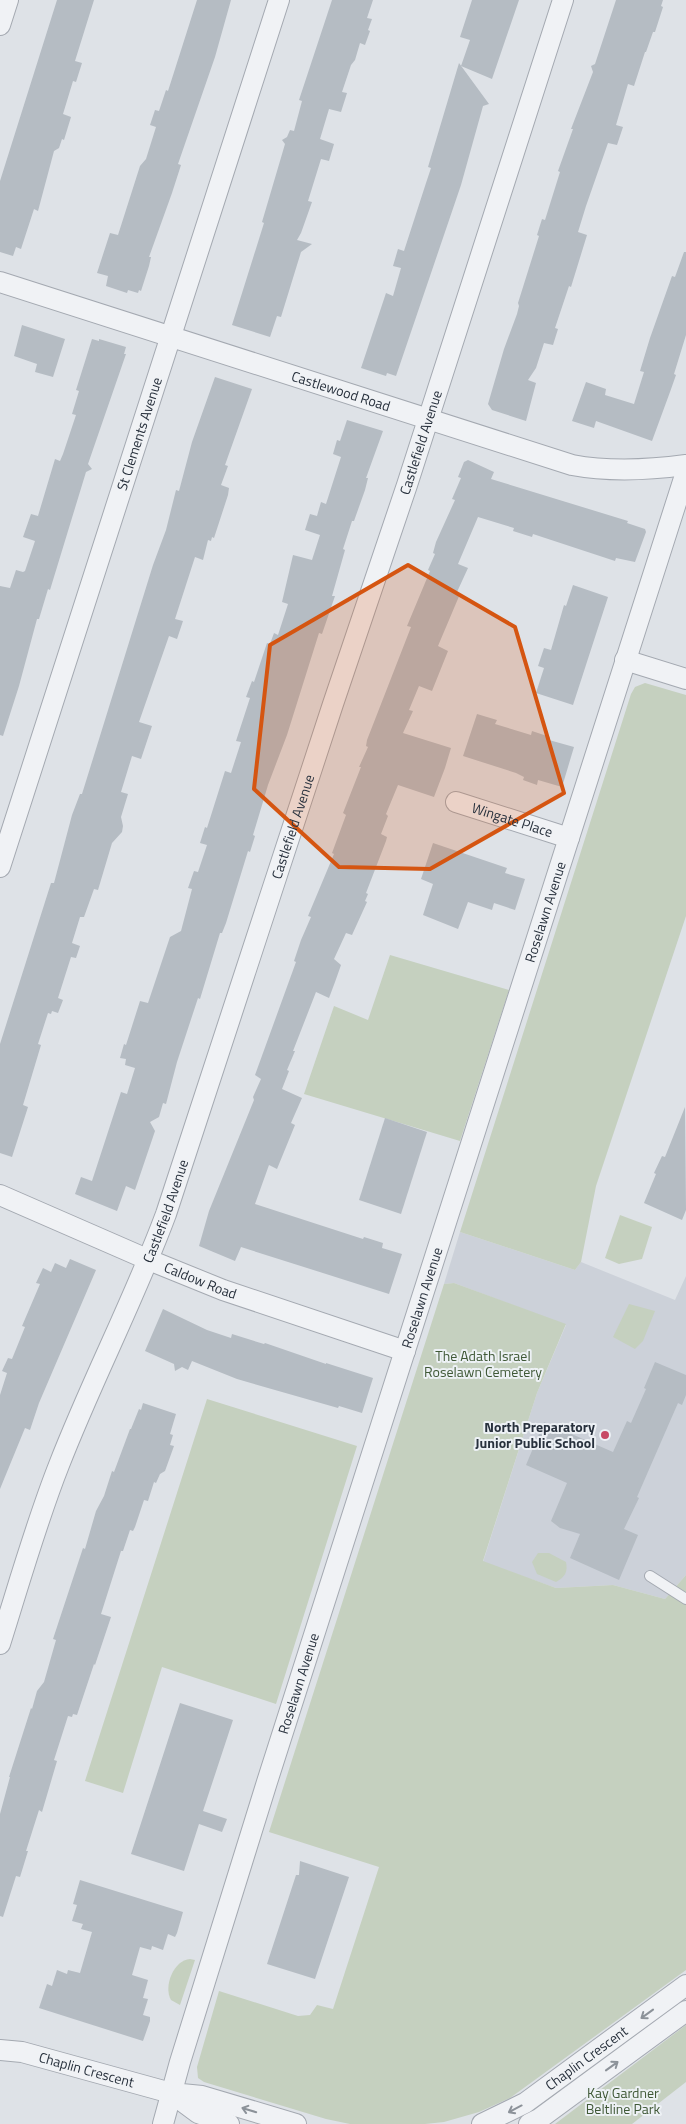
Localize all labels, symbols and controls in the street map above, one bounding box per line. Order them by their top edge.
street label: Castlewood Road [289,365,393,416]
street label: St Clements Avenue [111,374,167,493]
street label: Castlefield Avenue [394,387,447,497]
street label: Castlefield Avenue [265,772,319,881]
street label: Wingate Place [469,797,556,842]
street label: Roselawn Avenue [519,859,571,965]
street label: Castlefield Avenue [137,1156,193,1266]
street label: Roselawn Avenue [395,1244,447,1351]
street label: Caldow Road [161,1256,240,1304]
park label: The Adath Israel Roselawn Cemetery [424,1345,542,1382]
place label: North Preparatory Junior Public School [475,1416,595,1453]
marker: North Preparatory Junior Public School [599,1429,611,1441]
street label: Roselawn Avenue [272,1630,324,1736]
one-way arrow [640,2009,654,2019]
street label: Chaplin Crescent [540,2020,632,2095]
street label: Chaplin Crescent [37,2046,137,2092]
one-way arrow [605,2060,618,2071]
park label: Kay Gardner Beltline Park [586,2082,661,2119]
one-way arrow [241,2105,257,2115]
one-way arrow [508,2105,523,2114]

